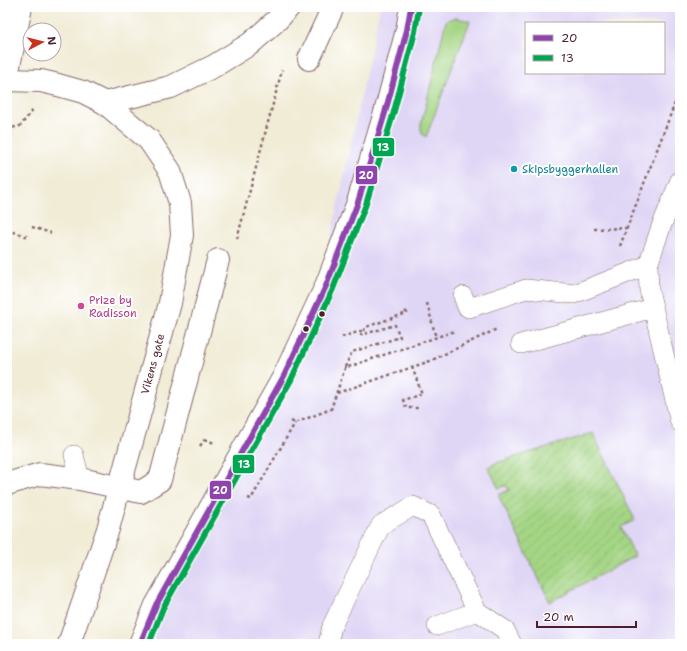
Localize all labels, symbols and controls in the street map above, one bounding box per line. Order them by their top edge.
north arrow [22,22,62,62]
legend [525,22,665,74]
text: 20 [561,30,577,46]
text: N [43,36,59,46]
text: 13 [561,50,574,66]
line badge: 13 [372,137,395,157]
text: 13 [377,140,390,155]
place label: Skipsbyggerhallen [522,162,619,177]
marker: Skipsbyggerhallen [509,164,519,174]
line badge: 20 [355,165,378,185]
text: 20 [358,168,374,183]
place label: Prize by Radisson [89,293,137,321]
marker: Prize by Radisson [76,301,86,311]
unlabelled marker [317,309,327,319]
unlabelled marker [301,324,311,334]
street label: Vikens gate [138,332,168,396]
line badge: 13 [232,454,255,474]
text: 13 [238,457,251,472]
line badge: 20 [209,480,232,500]
text: 20 [212,483,228,498]
scale bar [537,603,636,629]
text: 20 m [543,609,574,625]

